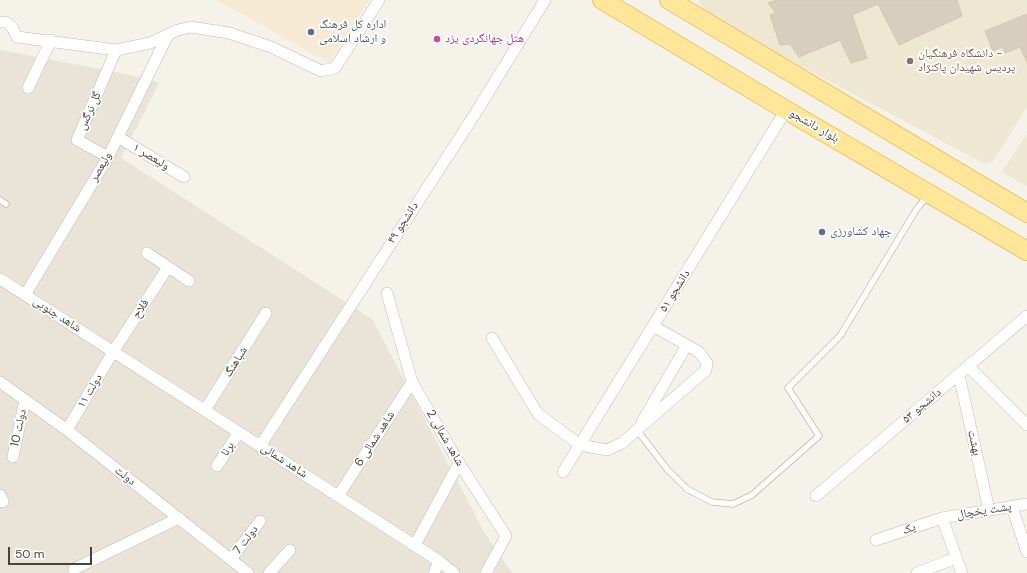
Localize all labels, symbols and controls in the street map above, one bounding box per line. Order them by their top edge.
place label: اداره کل فرهنگ و ارشاد اسلامی [319,18,386,46]
marker: اداره کل فرهنگ و ارشاد اسلامی [306,27,316,37]
place label: هتل جهانگردی یزد [445,32,524,46]
marker: هتل جهانگردی یزد [432,34,442,44]
place label: دانشگاه فرهنگیان - پردیس شهیدان پاکنژاد [918,47,1015,75]
marker: دانشگاه فرهنگیان - پردیس شهیدان پاکنژاد [905,56,915,66]
street label: گل نرگس [75,90,105,132]
street label: بلوار دانشجو [786,106,842,146]
street label: ولیعصر ۱ [130,140,172,174]
street label: ولیعصر [87,150,115,184]
street label: دانشجو ۴۹ [384,200,422,246]
place label: جهاد کشاورزی [830,225,892,239]
marker: جهاد کشاورزی [817,227,827,237]
street label: دانشجو ۵۱ [657,267,693,315]
street label: شاهد جنوبی [30,294,84,336]
street label: فلاح [130,297,152,321]
street label: شباهنگ [221,344,251,380]
street label: دولت ۱۱ [74,371,106,411]
street label: دانشجو ۵۳ [900,385,944,427]
street label: شاهد شمالی 2 [423,407,467,469]
street label: دولت 10 [8,408,30,448]
street label: شاهد شمالی 6 [352,409,398,469]
street label: بهشت [964,429,984,457]
street label: برنا [218,439,238,459]
street label: شاهد شمالی [258,441,310,481]
street label: دولت [112,463,138,489]
street label: پشت یخچال [956,500,1012,522]
street label: یک [900,520,918,538]
street label: دولت 7 [230,523,262,557]
scale bar [10,539,94,565]
text: 50 m [15,546,44,562]

